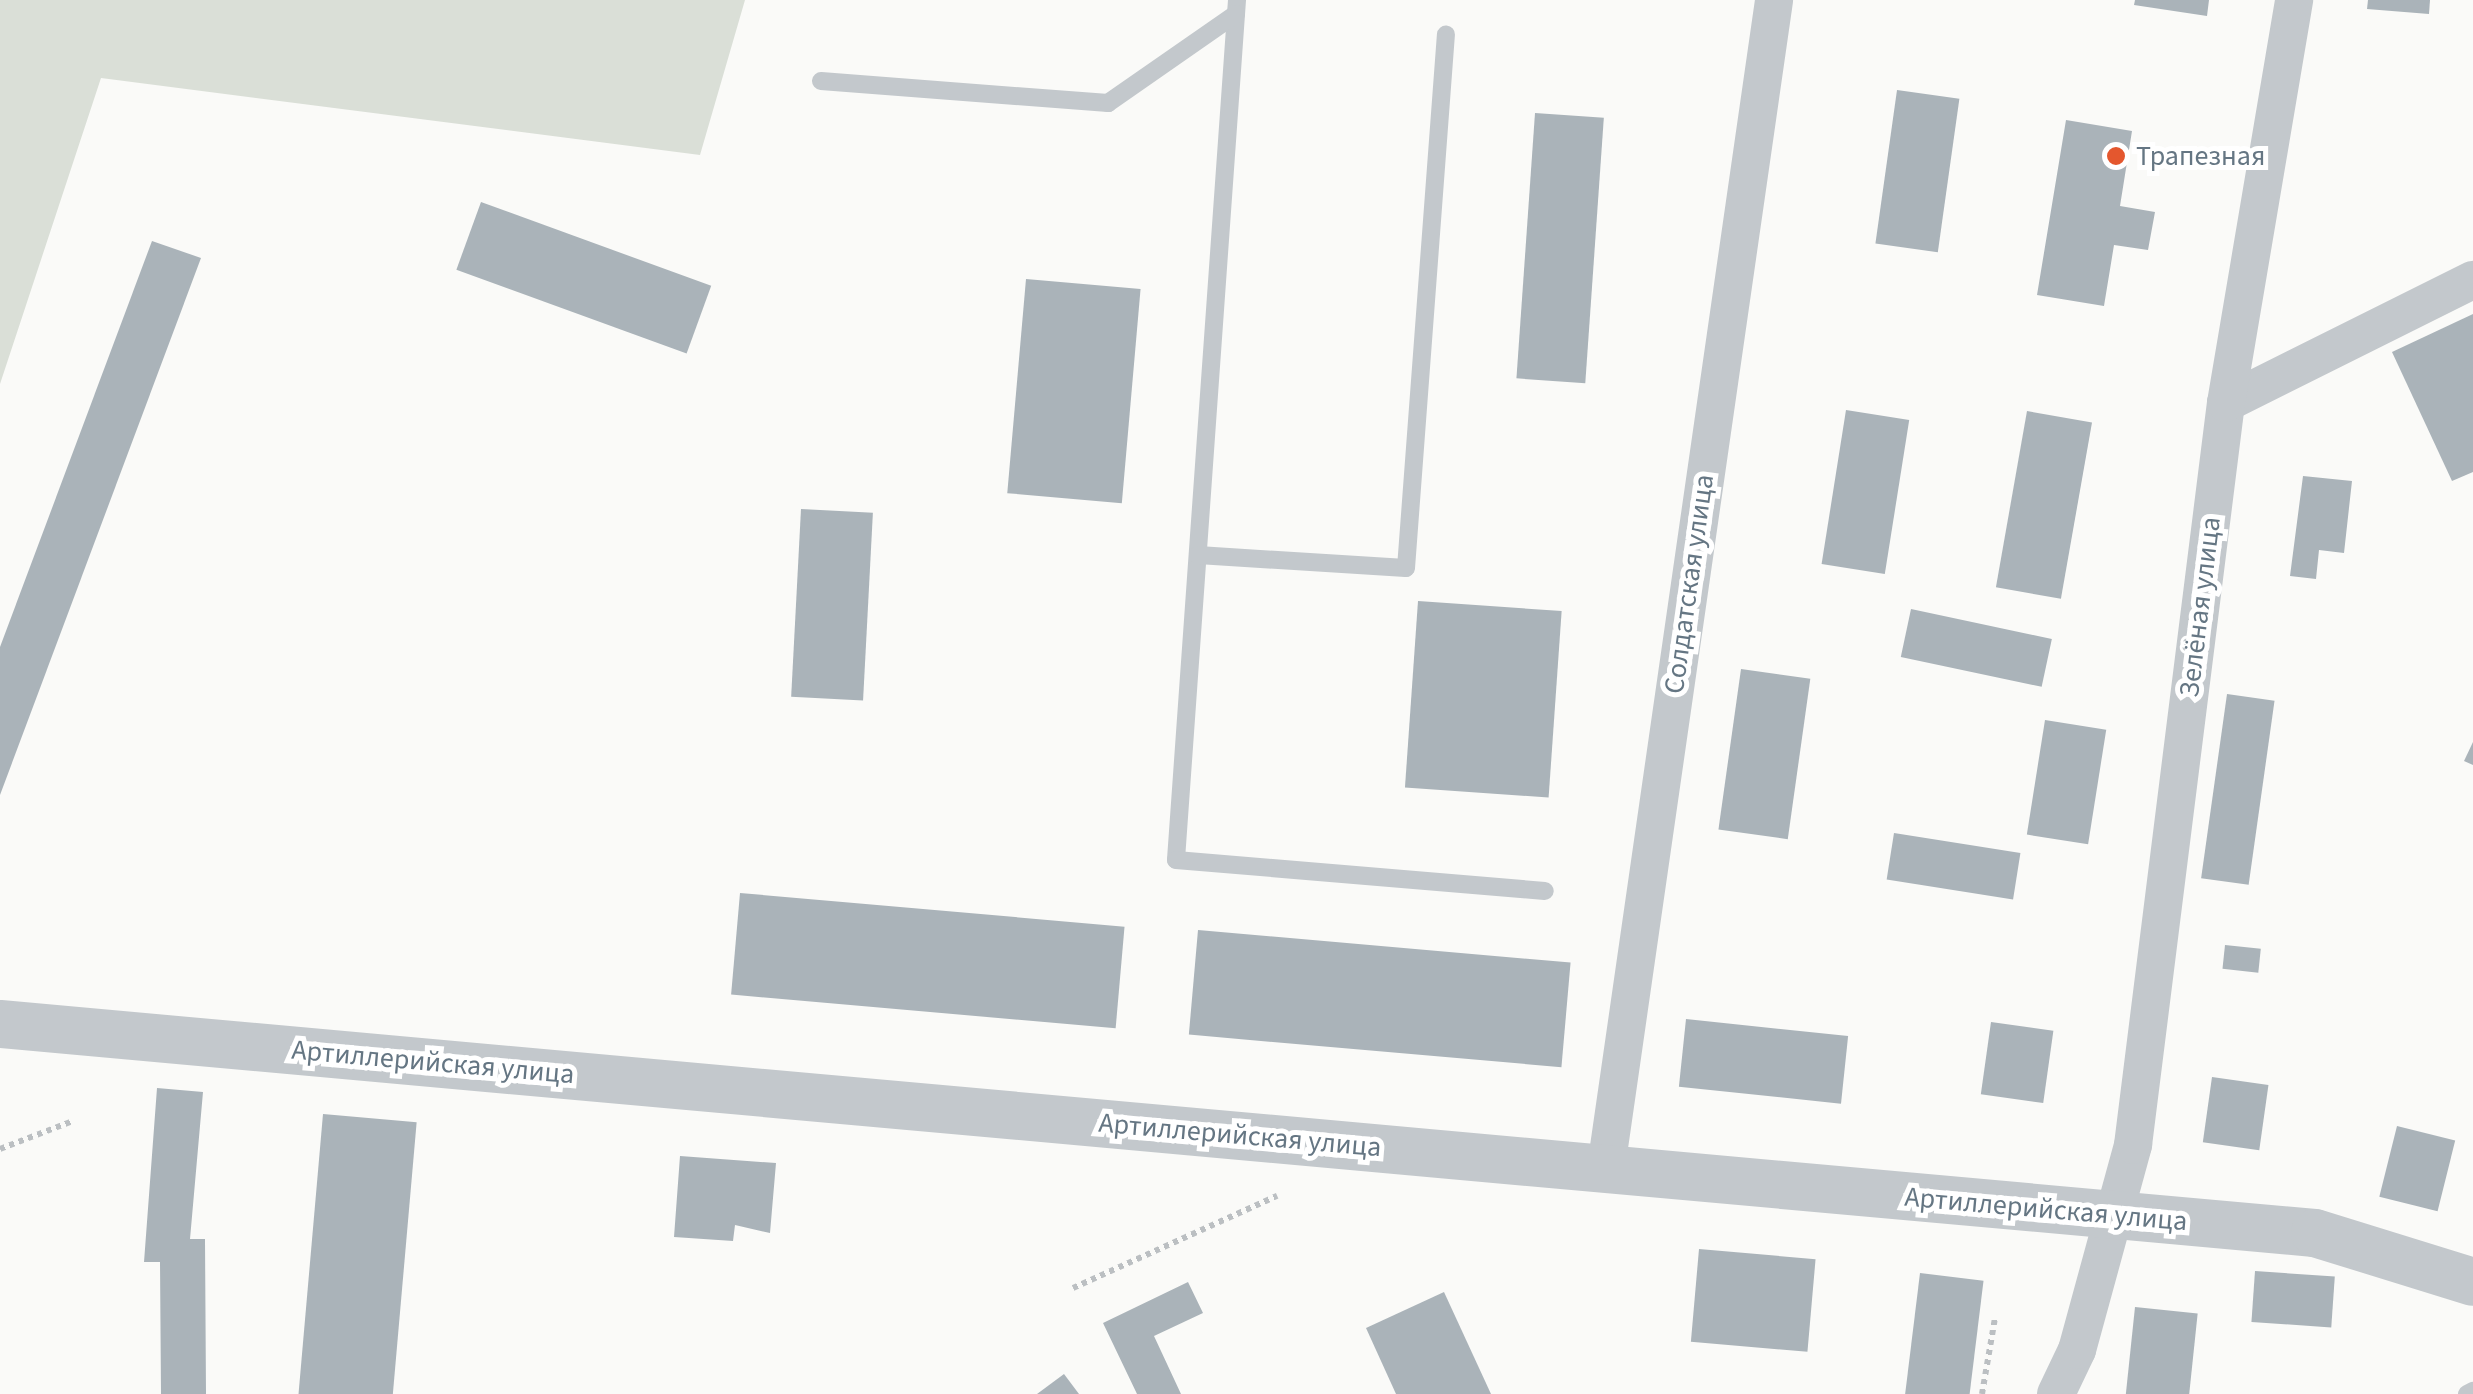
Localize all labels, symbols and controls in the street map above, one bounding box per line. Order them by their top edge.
place label: Трапезная [2136,139,2265,173]
marker: Трапезная [2105,145,2127,167]
street label: Солдатская улица [1657,472,1721,696]
street label: Зелёная улица [2172,515,2228,699]
street label: Артиллерийская улица [290,1033,576,1091]
street label: Артиллерийская улица [1097,1106,1383,1164]
street label: Артиллерийская улица [1903,1180,2189,1238]

